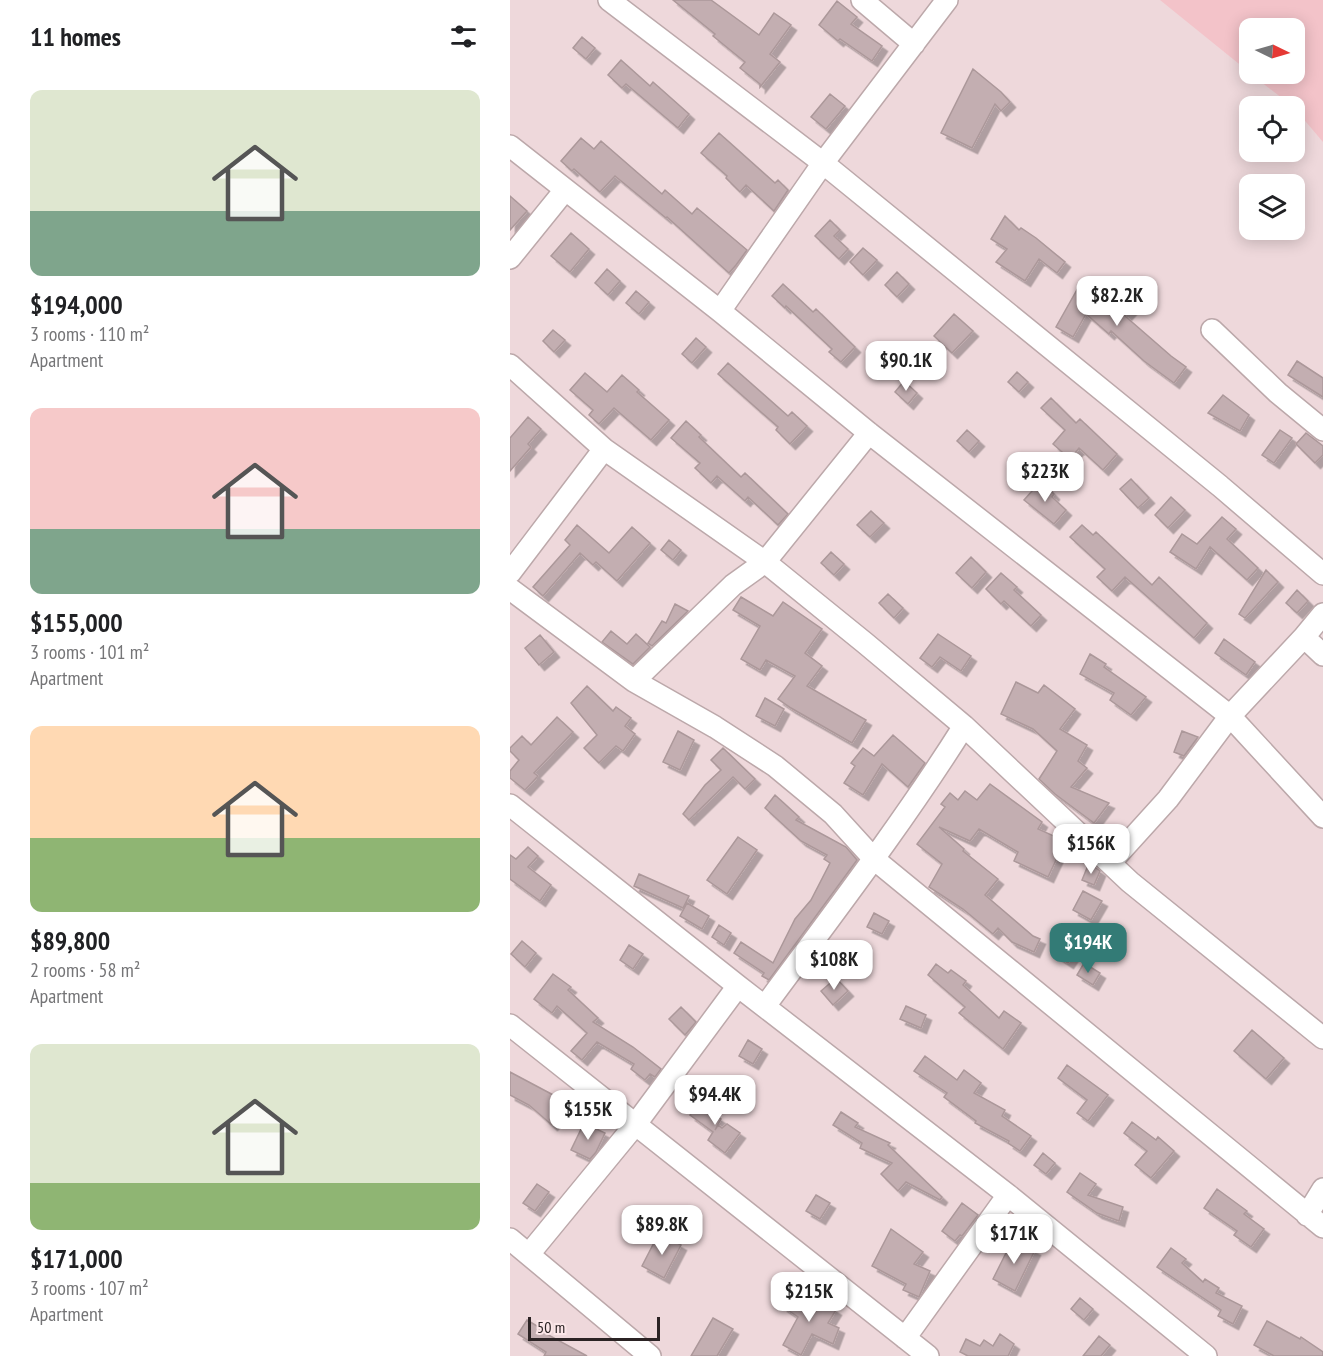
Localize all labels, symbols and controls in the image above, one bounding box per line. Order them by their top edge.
north arrow [1239,18,1305,84]
map controls [1239,18,1305,240]
text: 11 homes [30,20,121,53]
icon: filters [447,20,480,53]
button: locate [1239,96,1305,162]
icon: home [201,129,309,237]
button: layers [1239,174,1305,240]
pin: $82.2K [1068,276,1166,327]
text: $82.2K [1091,282,1143,308]
text: $194,000 [30,288,123,321]
text: 3 rooms · 110 m² [30,321,149,347]
pin: $90.1K [857,341,955,392]
text: Apartment [30,347,103,373]
text: $90.1K [880,347,932,373]
icon: home [201,447,309,555]
pin: $223K [1003,452,1087,503]
text: $223K [1021,458,1069,484]
text: $155,000 [30,606,123,639]
text: 3 rooms · 101 m² [30,639,149,665]
text: Apartment [30,665,103,691]
icon: home [201,765,309,873]
pin: $156K [1049,824,1133,875]
text: $156K [1067,830,1115,856]
pin: $194K [1046,923,1130,974]
text: $89,800 [30,924,110,957]
text: $194K [1064,929,1112,955]
pin: $108K [792,940,876,991]
text: $108K [810,946,858,972]
text: 2 rooms · 58 m² [30,957,140,983]
text: Apartment [30,983,103,1009]
pin: $94.4K [666,1075,764,1126]
text: $94.4K [689,1081,741,1107]
icon: home [201,1083,309,1191]
pin: $155K [546,1090,630,1141]
text: $155K [564,1096,612,1122]
pin: $89.8K [613,1205,711,1256]
text: $89.8K [636,1211,688,1237]
pin: $171K [972,1214,1056,1265]
text: $171K [990,1220,1038,1246]
text: $171,000 [30,1242,123,1275]
pin: $215K [767,1272,851,1323]
text: 3 rooms · 107 m² [30,1275,149,1301]
text: $215K [785,1278,833,1304]
text: Apartment [30,1301,103,1327]
scale bar [528,1314,660,1342]
text: 50 m [537,1317,565,1337]

